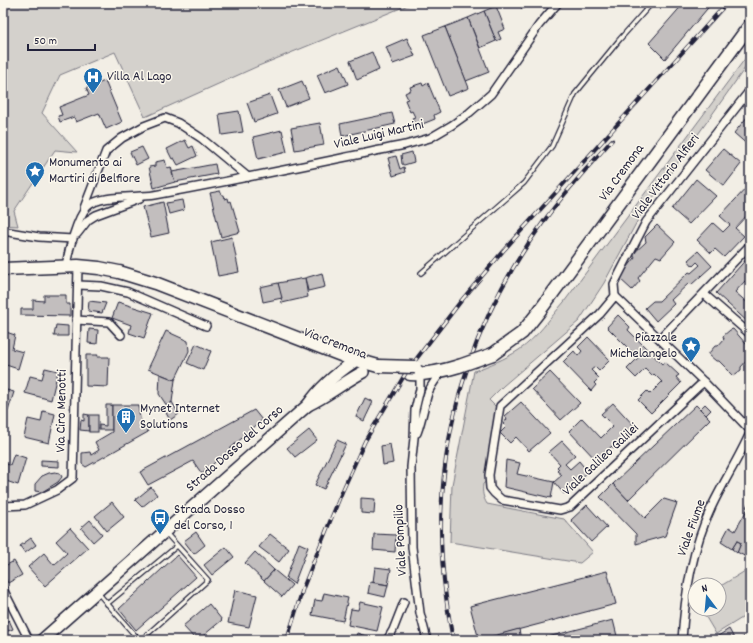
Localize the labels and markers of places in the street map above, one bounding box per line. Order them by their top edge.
hospital icon: Villa Al Lago [82,66,104,94]
place label: Villa Al Lago [107,67,172,87]
place label: Monumento ai Martiri di Belfiore [49,153,140,189]
place icon: Monumento ai Martiri di Belfiore [24,160,46,188]
place label: Piazzale Michelangelo [610,328,677,364]
place icon: Piazzale Michelangelo [680,335,702,363]
place label: Mynet Internet Solutions [140,399,220,435]
building icon: Mynet Internet Solutions [115,406,137,434]
place label: Strada Dosso del Corso, 1 [174,500,245,536]
bus stop icon: Strada Dosso del Corso, 1 [149,507,171,535]

